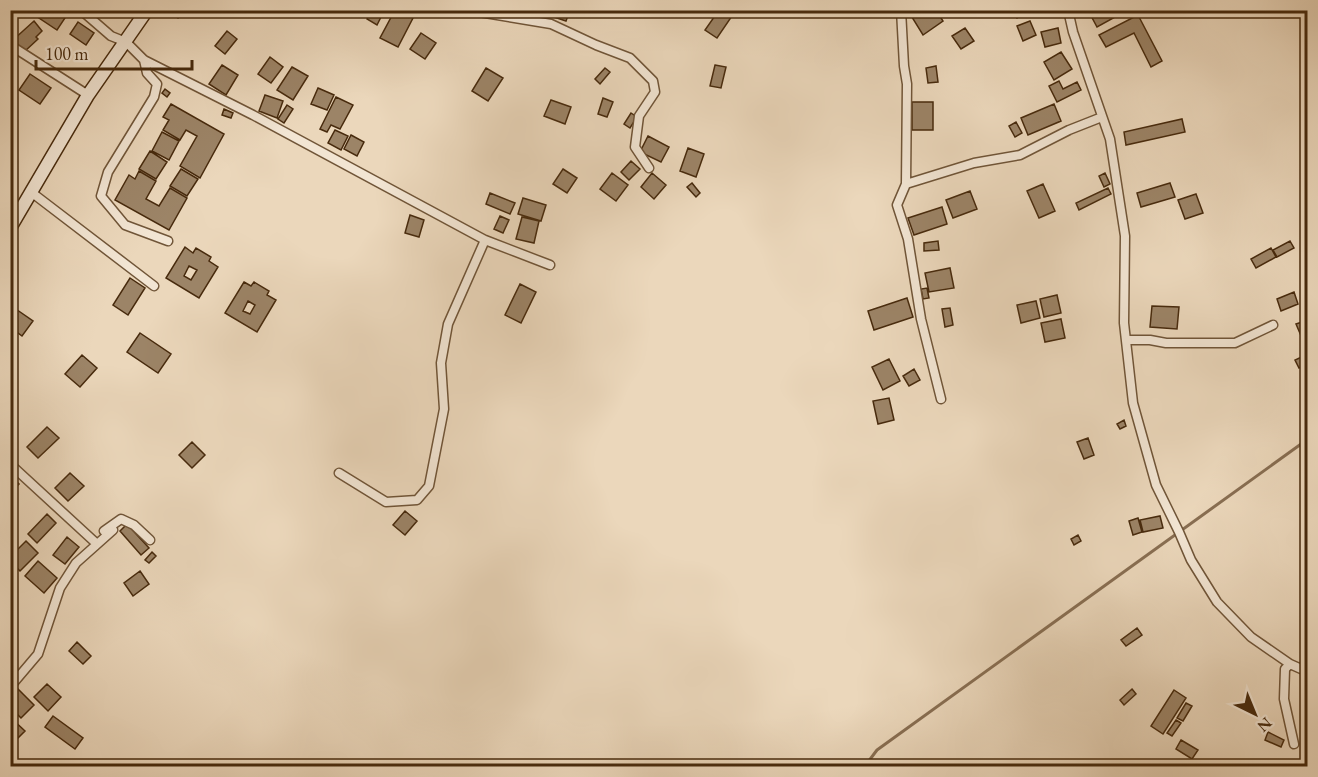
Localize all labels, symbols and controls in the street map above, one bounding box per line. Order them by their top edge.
scale bar [36,33,192,71]
text: 100 m [45,42,89,65]
north arrow [1225,684,1285,744]
text: N [1253,713,1277,737]

